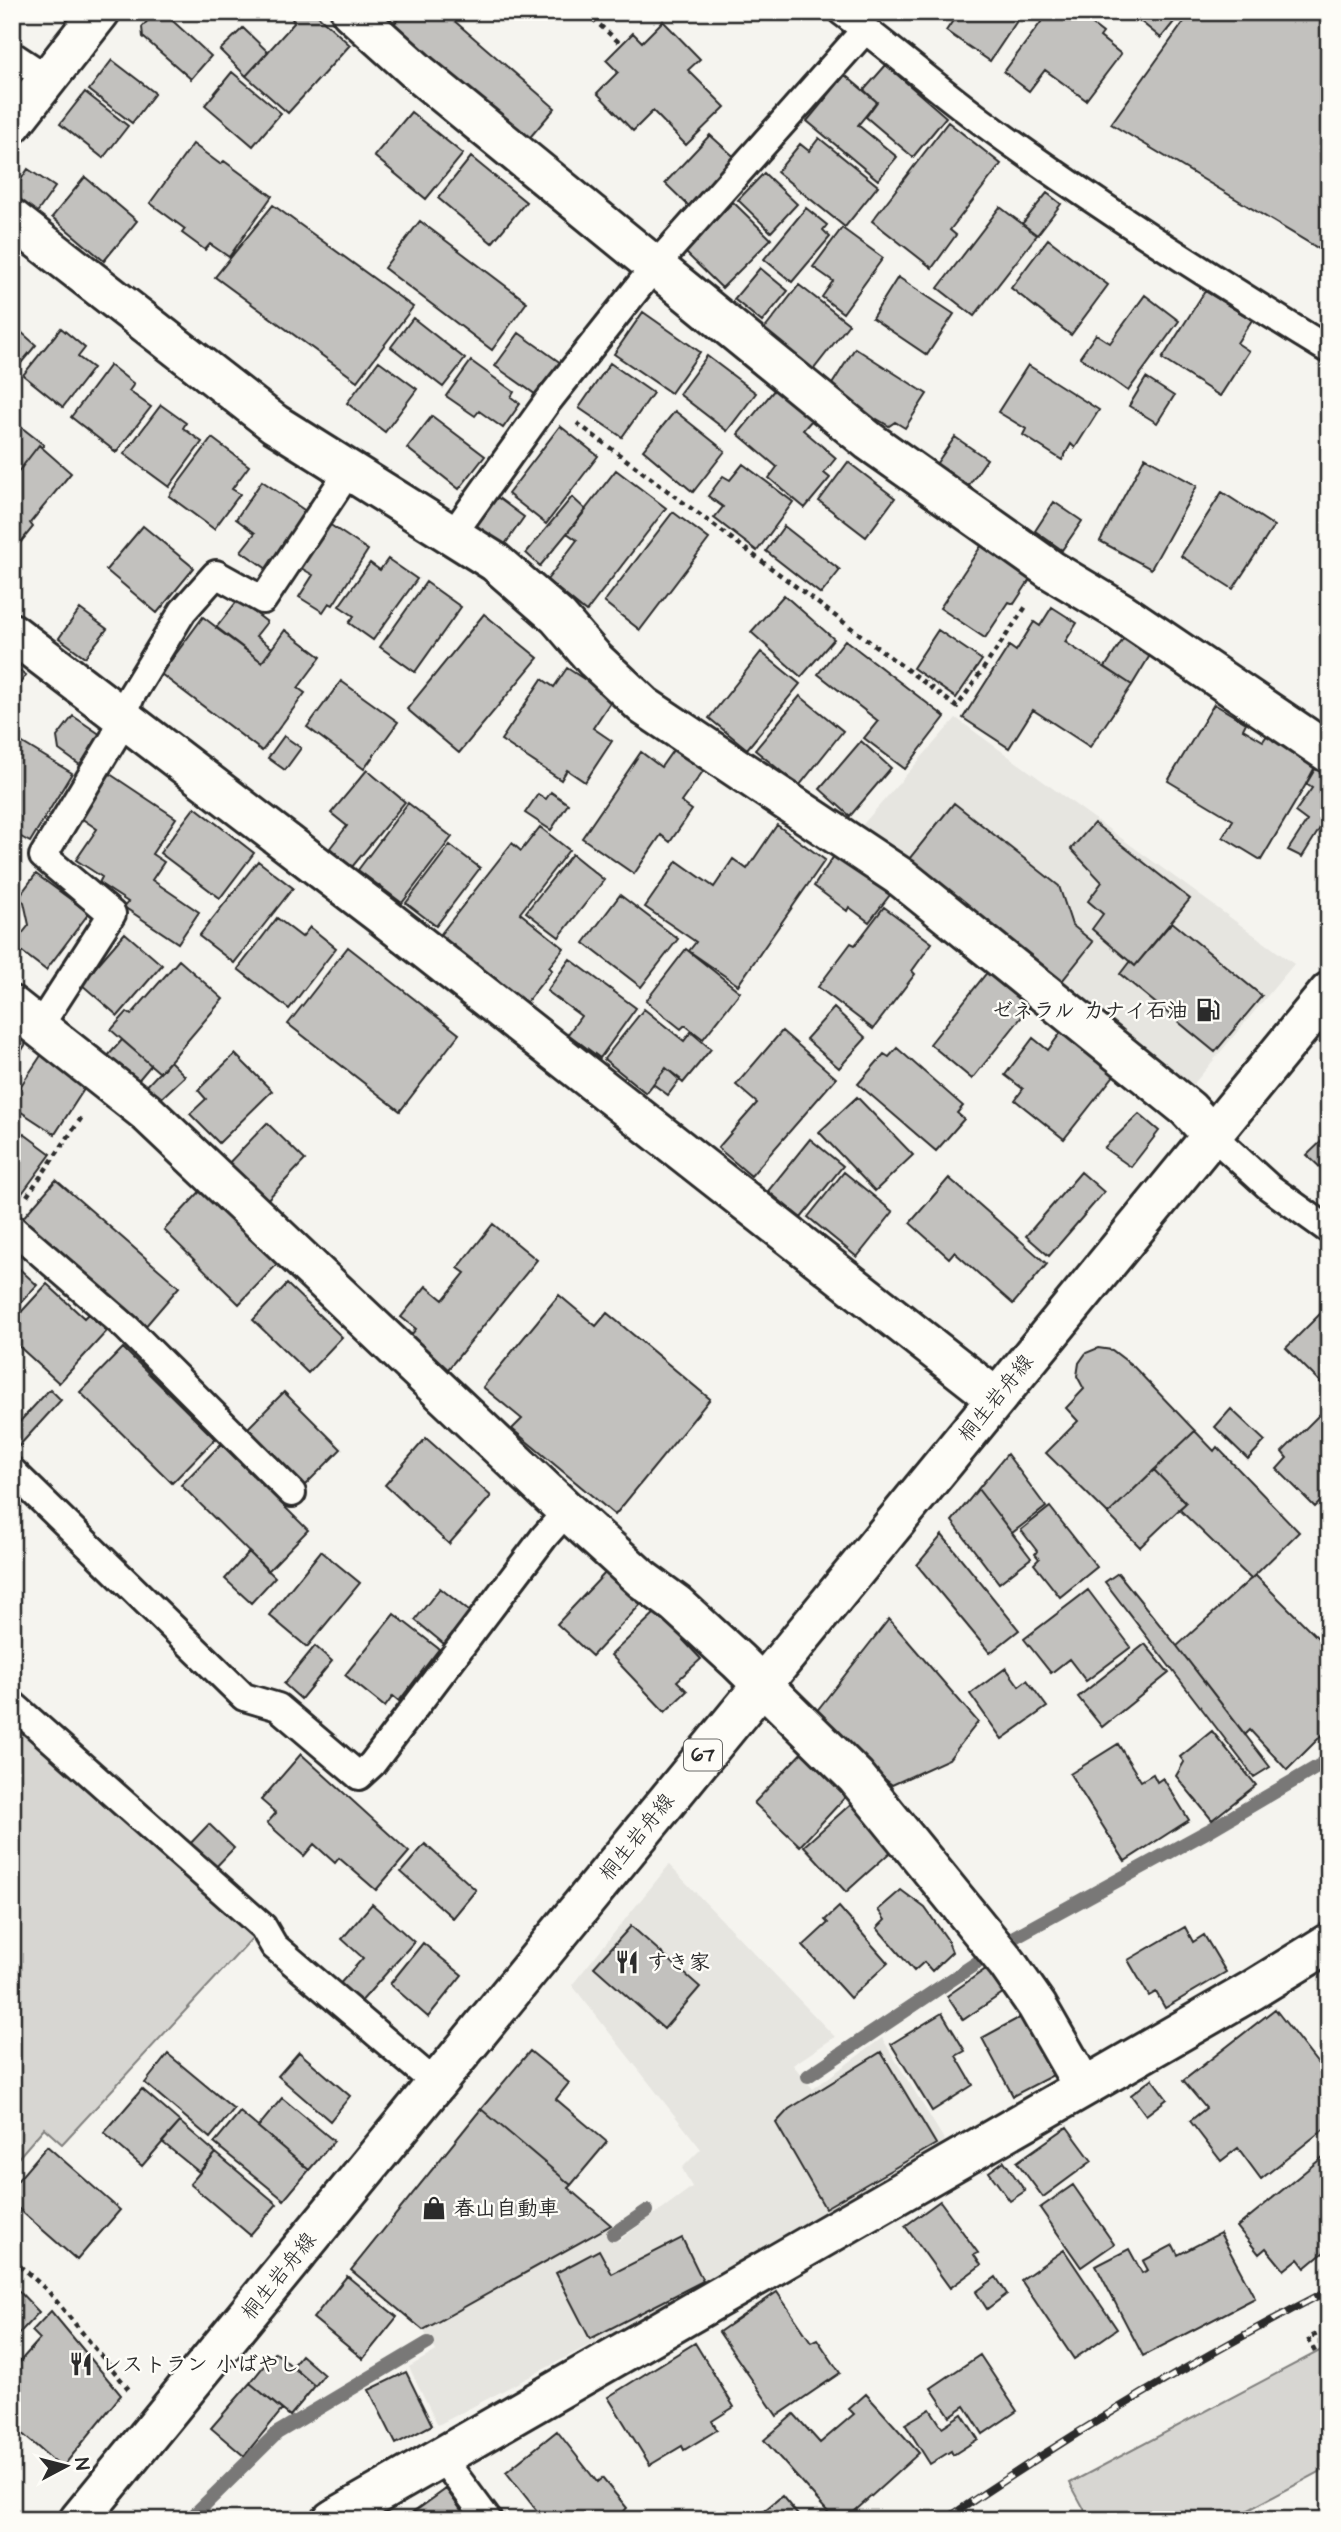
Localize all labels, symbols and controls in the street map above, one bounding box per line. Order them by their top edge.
place label: ゼネラル カナイ石油 [992,996,1188,1025]
fuel station icon: ゼネラル カナイ石油 [1194,996,1222,1024]
street label: 桐生岩舟線 [952,1348,1040,1448]
road number: 67 [684,1740,722,1770]
street label: 桐生岩舟線 [593,1787,681,1887]
restaurant icon: すき家 [613,1948,641,1976]
place label: すき家 [647,1948,710,1977]
shop icon: 春山自動車 [420,2194,448,2222]
place label: 春山自動車 [454,2194,559,2223]
street label: 桐生岩舟線 [235,2226,323,2326]
restaurant icon: レストラン 小ばやし [67,2350,95,2378]
place label: レストラン 小ばやし [101,2350,300,2379]
north arrow [32,2430,102,2500]
text: N [67,2457,96,2472]

